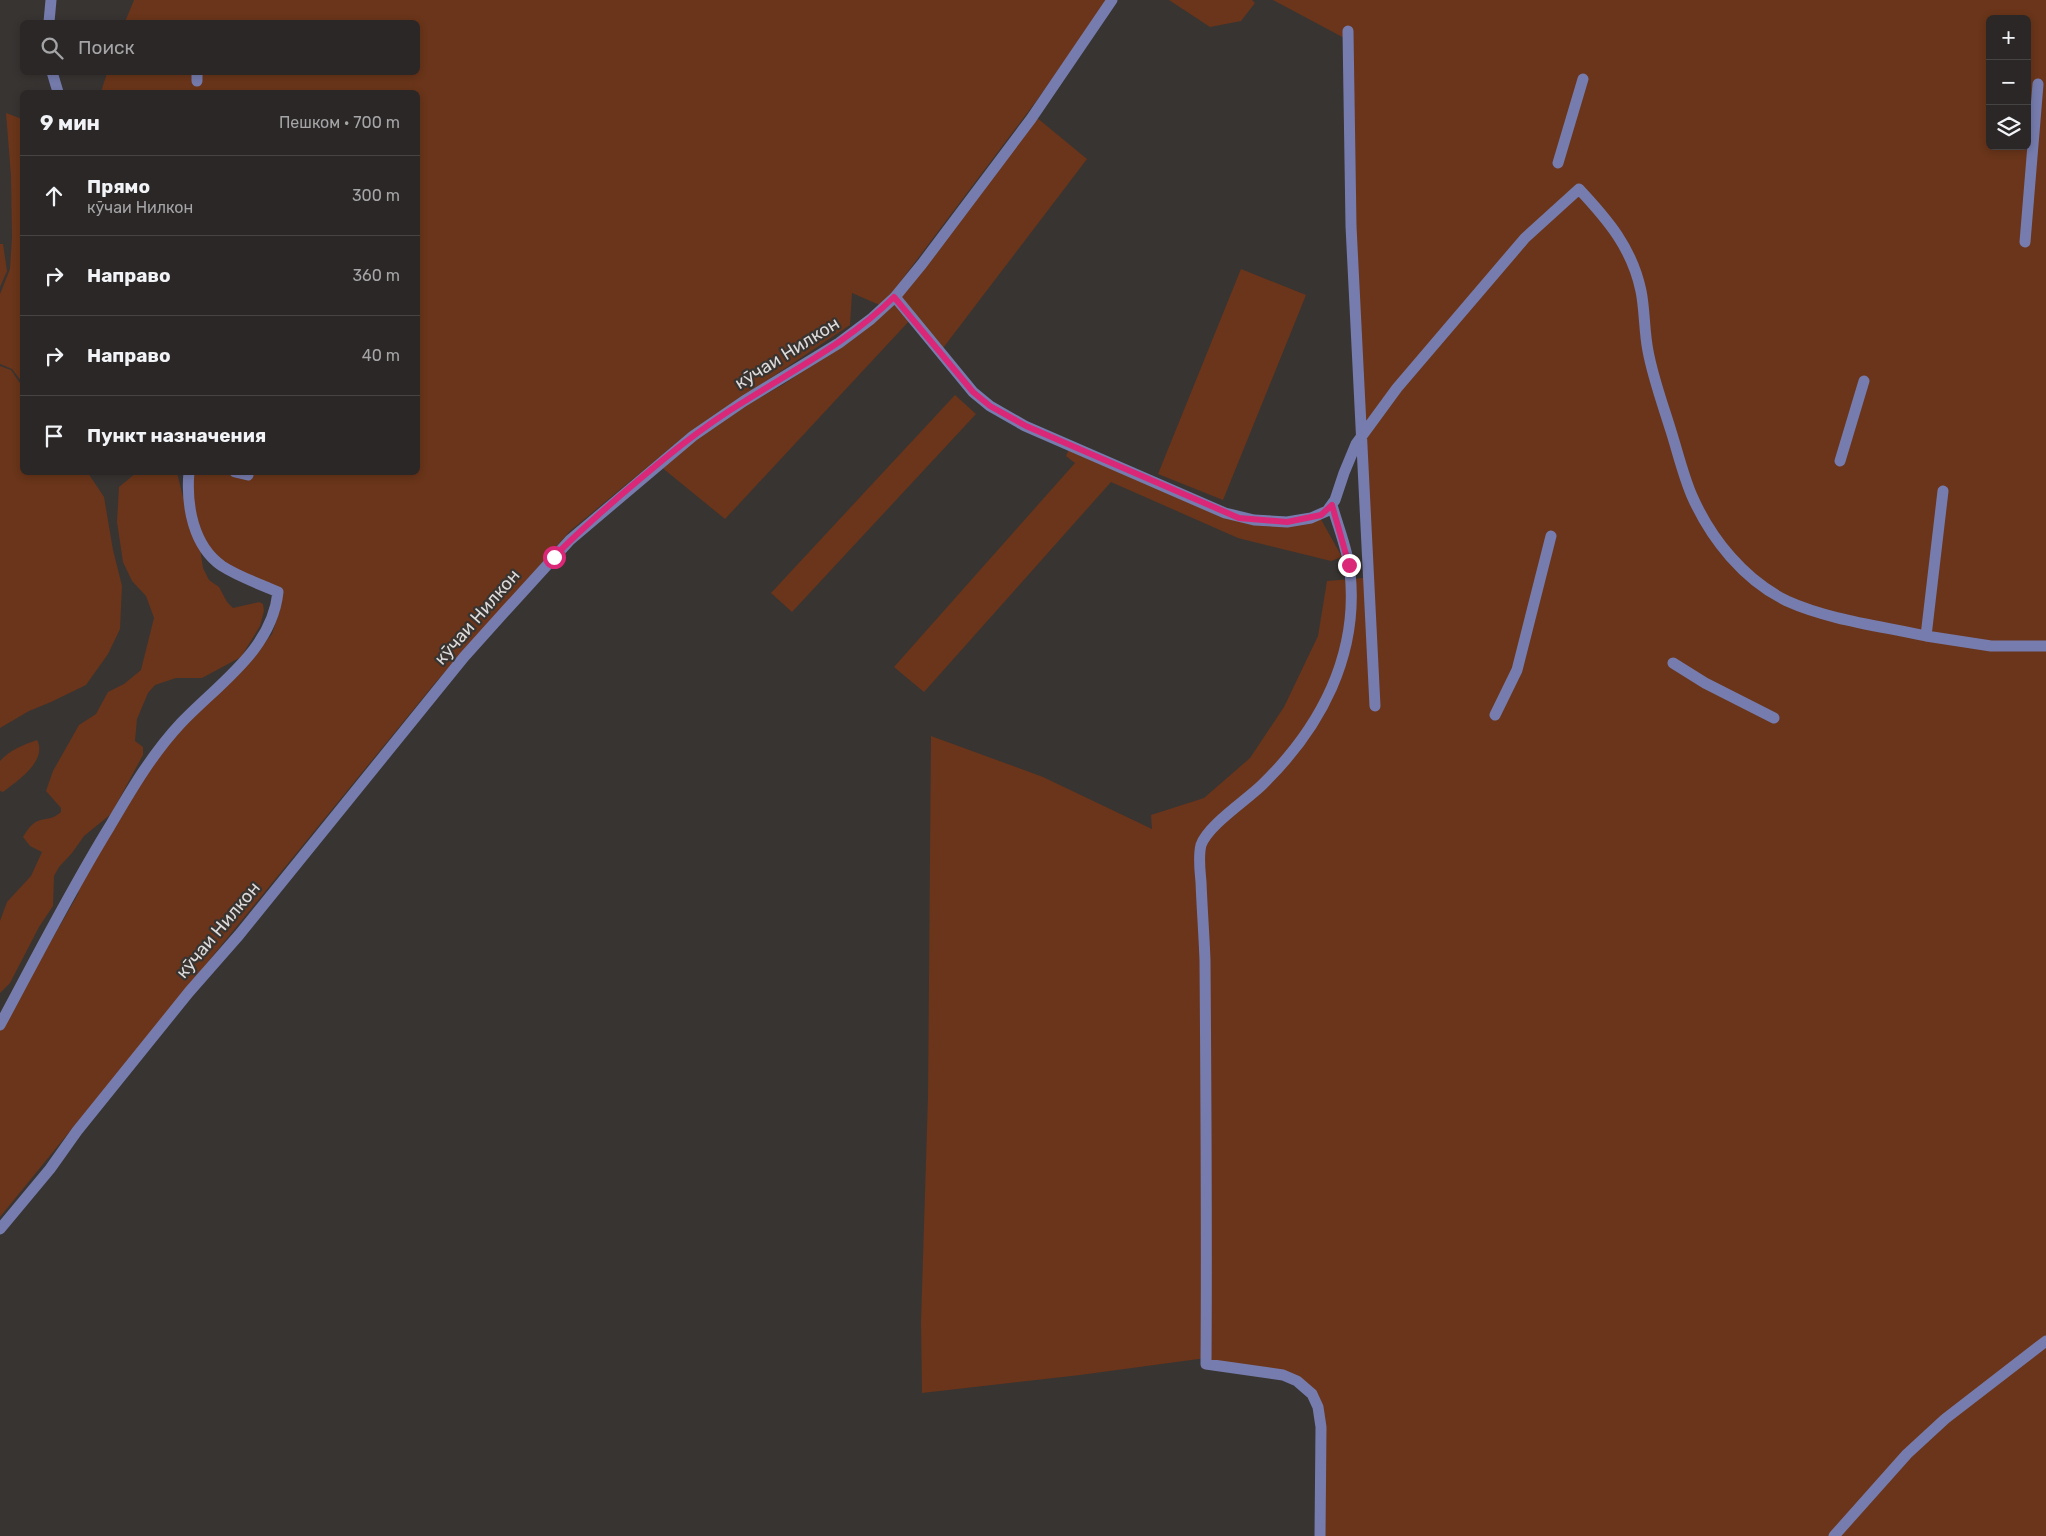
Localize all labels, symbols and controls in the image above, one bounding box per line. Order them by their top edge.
map controls [1986,15,2031,150]
button: + [1986,15,2031,60]
search box [20,20,420,75]
icon: search [38,34,66,62]
text: Поиск [78,36,135,59]
button: − [1986,60,2031,105]
button: layers [1986,105,2031,150]
text: 9 мин [40,110,100,135]
text: Пешком · 700 m [279,113,400,132]
text: Прямо [87,175,150,198]
icon: ahead [40,182,68,210]
text: 300 m [352,186,400,205]
text: кӯчаи Нилкон [87,198,193,217]
icon: right [40,262,68,290]
text: Направо [87,264,171,287]
text: 360 m [352,266,400,285]
street label: кӯчаи Нилкон [731,312,843,394]
icon: right [40,342,68,370]
text: Направо [87,344,171,367]
text: 40 m [362,346,400,365]
icon: arrive [40,422,68,450]
text: Пункт назначения [87,424,266,447]
route start [543,546,566,569]
route end [1338,554,1361,577]
street label: кӯчаи Нилкон [430,565,524,669]
street label: кӯчаи Нилкон [171,877,265,983]

